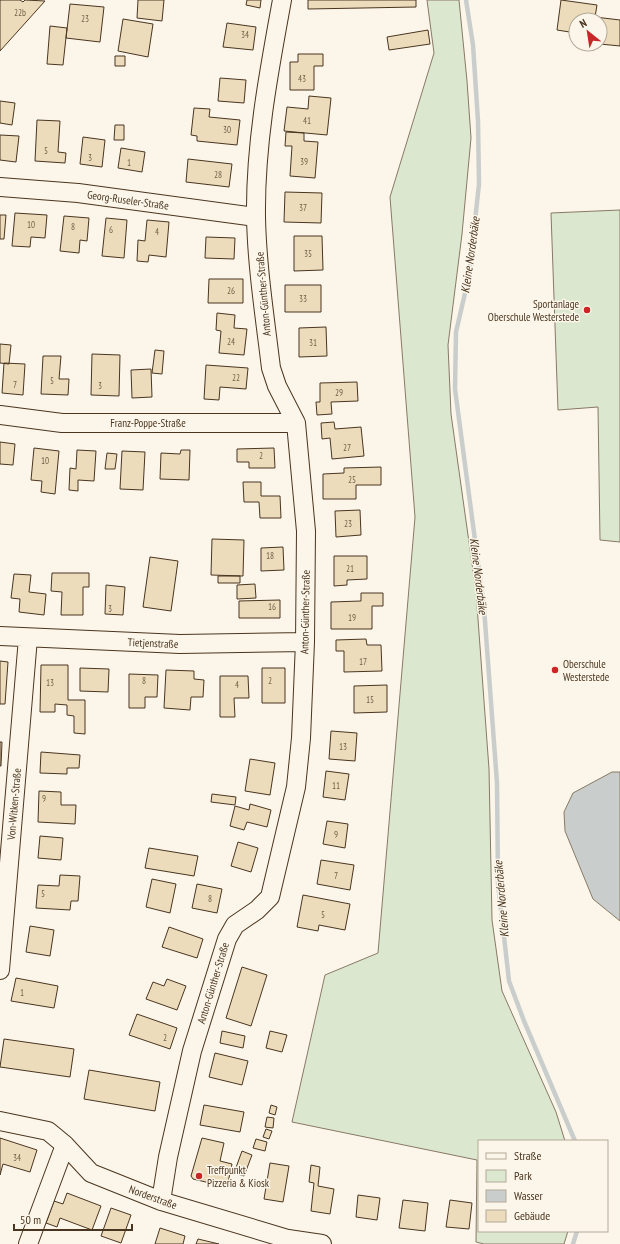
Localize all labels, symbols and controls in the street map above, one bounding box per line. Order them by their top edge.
house number: 22b [14,7,26,18]
north arrow [568,12,608,52]
house number: 23 [81,13,89,24]
text: N [577,16,589,31]
house number: 34 [241,29,249,40]
house number: 43 [298,73,306,84]
house number: 41 [303,115,311,126]
house number: 30 [223,124,231,135]
house number: 5 [44,145,48,156]
house number: 3 [88,152,92,163]
house number: 39 [300,156,308,167]
house number: 1 [127,157,131,168]
house number: 28 [214,169,222,180]
street label: Georg-Ruseler-Straße [86,187,170,213]
house number: 37 [299,202,307,213]
water label: Kleine Norderbäke [457,215,483,294]
house number: 10 [27,219,35,230]
house number: 8 [71,221,75,232]
house number: 6 [109,224,113,235]
house number: 4 [155,226,159,237]
house number: 35 [304,248,312,259]
street label: Anton-Günther-Straße [252,251,274,337]
house number: 26 [227,285,235,296]
house number: 33 [299,293,307,304]
place label: Sportanlage Oberschule Westerstede [488,297,579,324]
marker: Sportanlage Oberschule Westerstede [582,305,592,315]
house number: 24 [227,336,235,347]
house number: 31 [309,337,317,348]
house number: 22 [232,372,240,383]
house number: 5 [50,375,54,386]
house number: 7 [13,379,17,390]
house number: 3 [98,380,102,391]
house number: 29 [335,387,343,398]
street label: Franz-Poppe-Straße [110,416,186,430]
house number: 27 [343,442,351,453]
house number: 2 [259,450,263,461]
house number: 10 [41,455,49,466]
house number: 25 [348,474,356,485]
house number: 23 [344,518,352,529]
water label: Kleine Norderbäke [467,537,491,616]
house number: 18 [266,550,274,561]
house number: 21 [346,563,354,574]
street label: Anton-Günther-Straße [297,569,313,654]
house number: 16 [268,601,276,612]
house number: 3 [108,603,112,614]
house number: 19 [348,612,356,623]
street label: Tietjenstraße [127,635,179,651]
house number: 17 [359,656,367,667]
place label: Oberschule Westerstede [563,657,610,684]
marker: Oberschule Westerstede [550,665,560,675]
house number: 8 [142,675,146,686]
house number: 2 [268,675,272,686]
house number: 13 [46,677,54,688]
house number: 4 [235,679,239,690]
house number: 15 [366,694,374,705]
house number: 13 [339,741,347,752]
street label: Von-Witken-Straße [4,767,24,841]
house number: 11 [332,780,340,791]
house number: 9 [42,793,46,804]
house number: 9 [334,829,338,840]
water label: Kleine Norderbäke [490,859,512,938]
house number: 7 [334,870,338,881]
house number: 5 [41,888,45,899]
house number: 8 [208,893,212,904]
house number: 5 [321,909,325,920]
street label: Anton-Günther-Straße [194,940,232,1025]
house number: 1 [20,987,24,998]
house number: 2 [163,1032,167,1043]
legend [478,1140,608,1232]
text: Straße [514,1148,541,1163]
house number: 34 [13,1152,21,1163]
place label: Treffpunkt Pizzeria & Kiosk [207,1163,270,1190]
text: Park [514,1168,532,1183]
marker: Treffpunkt Pizzeria & Kiosk [194,1171,204,1181]
street label: Norderstraße [127,1182,179,1212]
text: Wasser [514,1188,544,1203]
scale bar [14,1206,132,1232]
text: Gebäude [514,1208,550,1223]
text: 50 m [20,1212,41,1227]

